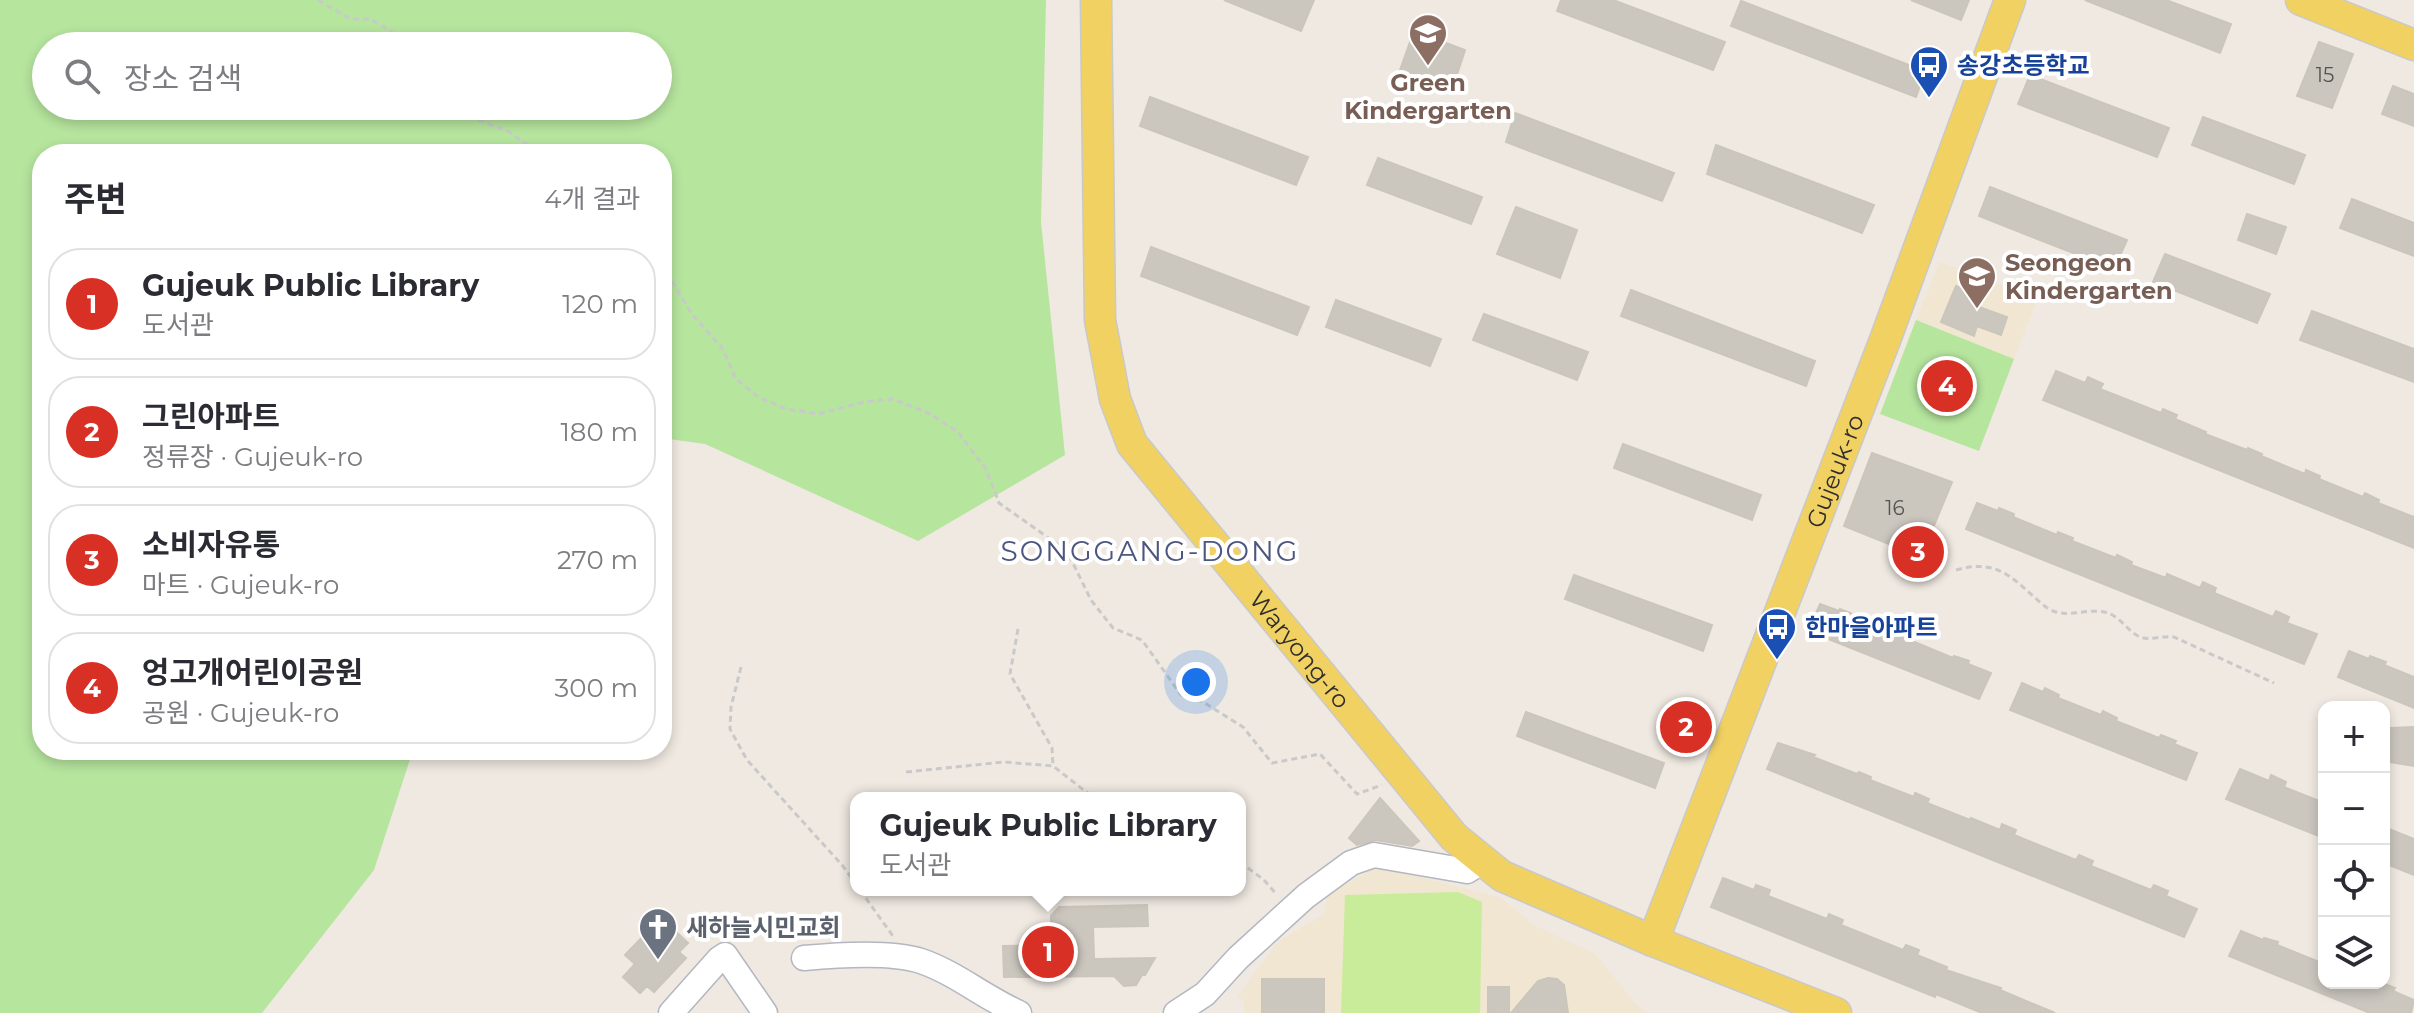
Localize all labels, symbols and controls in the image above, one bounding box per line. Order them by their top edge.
school or university icon: Green Kindergarten [1407,12,1449,67]
search box [32,32,672,120]
bus stop icon: 송강초등학교 [1908,44,1950,99]
place label: 송강초등학교 [1957,51,2089,80]
icon: search [60,54,104,98]
text: 장소 검색 [124,60,242,97]
house number: 15 [2316,63,2334,87]
place label: Green Kindergarten [1344,68,1512,125]
text: 주변 [64,178,127,220]
text: 4개 결과 [544,183,640,215]
place label: Seongeon Kindergarten [2005,248,2173,305]
school or university icon: Seongeon Kindergarten [1956,255,1998,310]
text: Gujeuk Public Library [142,267,479,304]
text: 1 [87,288,97,320]
text: 120 m [562,288,638,320]
text: 도서관 [142,309,214,341]
pin: 4 [1921,356,1973,416]
text: 그린아파트 [142,398,280,435]
street label: Gujeuk-ro [1799,410,1870,532]
text: 2 [84,416,100,448]
text: 180 m [560,416,638,448]
text: 정류장 · Gujeuk-ro [142,441,363,473]
house number: 16 [1885,496,1905,520]
pin: 3 [1892,522,1944,582]
text: 소비자유통 [142,526,280,563]
district label: SONGGANG-DONG [1001,534,1299,568]
text: 3 [84,544,100,576]
text: 270 m [557,544,638,576]
text: 마트 · Gujeuk-ro [142,569,339,601]
street label: Waryong-ro [1244,585,1357,714]
bus stop icon: 한마을아파트 [1756,606,1798,661]
place label: 한마을아파트 [1805,613,1937,642]
text: 엉고개어린이공원 [142,654,363,691]
your location [1176,662,1216,702]
text: 4 [83,672,101,704]
text: 300 m [555,672,638,704]
text: 공원 · Gujeuk-ro [142,697,339,729]
pin: 2 [1660,697,1712,757]
map controls [2318,701,2390,989]
button: + [2318,701,2390,773]
button: − [2318,773,2390,845]
popup [850,792,1246,896]
text: Gujeuk Public Library [879,807,1217,844]
button: locate [2318,845,2390,917]
text: 도서관 [879,849,951,881]
church icon: 새하늘시민교회 [637,906,679,961]
place label: 새하늘시민교회 [686,913,841,942]
button: layers [2318,917,2390,989]
pin: 1 [1022,922,1074,982]

